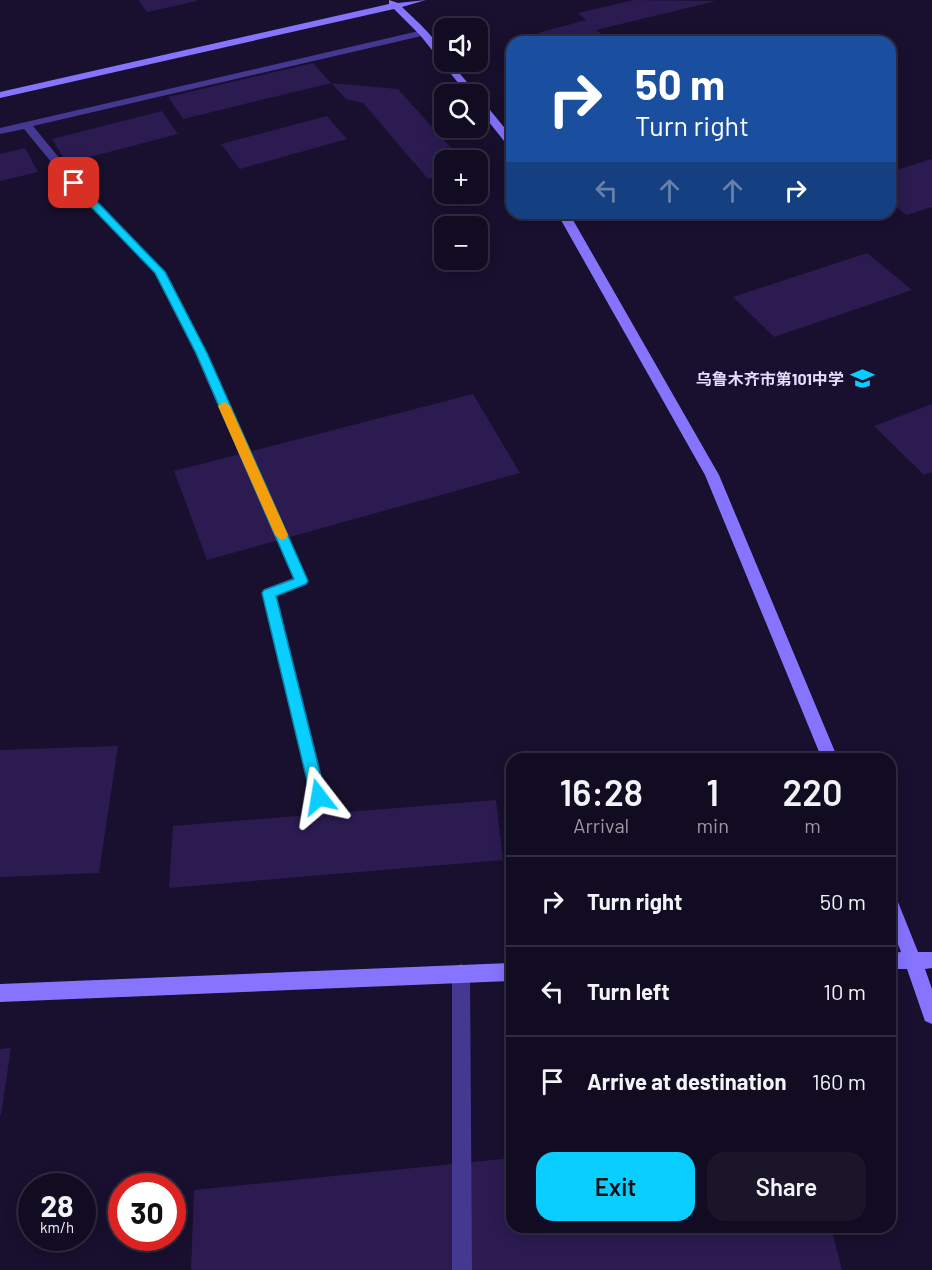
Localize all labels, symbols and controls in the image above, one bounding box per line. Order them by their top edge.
map controls [434,18,488,270]
button: sound [434,18,488,72]
text: 50 m [635,58,725,108]
icon: right [536,60,614,138]
button: search [434,84,488,138]
text: Turn right [635,109,749,141]
button: + [434,150,488,204]
pin [48,157,99,208]
icon: arrive [57,166,90,199]
icon: left [590,174,623,207]
icon: ahead [653,174,686,207]
icon: ahead [716,174,749,207]
icon: right [779,174,812,207]
button: − [434,216,488,270]
school or university icon: 乌鲁木齐市第101中学 [849,365,875,391]
place label: 乌鲁木齐市第101中学 [696,369,844,388]
position arrow [287,765,351,829]
text: 16:28 [559,770,643,813]
text: 1 [706,770,719,813]
text: 220 [782,770,843,813]
text: Arrival [573,813,629,837]
text: min [697,813,729,837]
text: m [804,813,821,837]
icon: right [536,885,569,918]
text: Turn right [587,888,682,914]
text: 50 m [820,888,866,914]
icon: left [536,975,569,1008]
text: Turn left [587,978,670,1004]
text: 10 m [823,978,866,1004]
icon: arrive [536,1065,569,1098]
text: Arrive at destination [587,1068,786,1094]
text: 160 m [812,1068,866,1094]
button: Exit [536,1152,695,1221]
button: Share [707,1152,866,1221]
speed limit sign: 30 [108,1173,186,1251]
text: 28 [40,1187,74,1223]
text: km/h [40,1218,74,1236]

